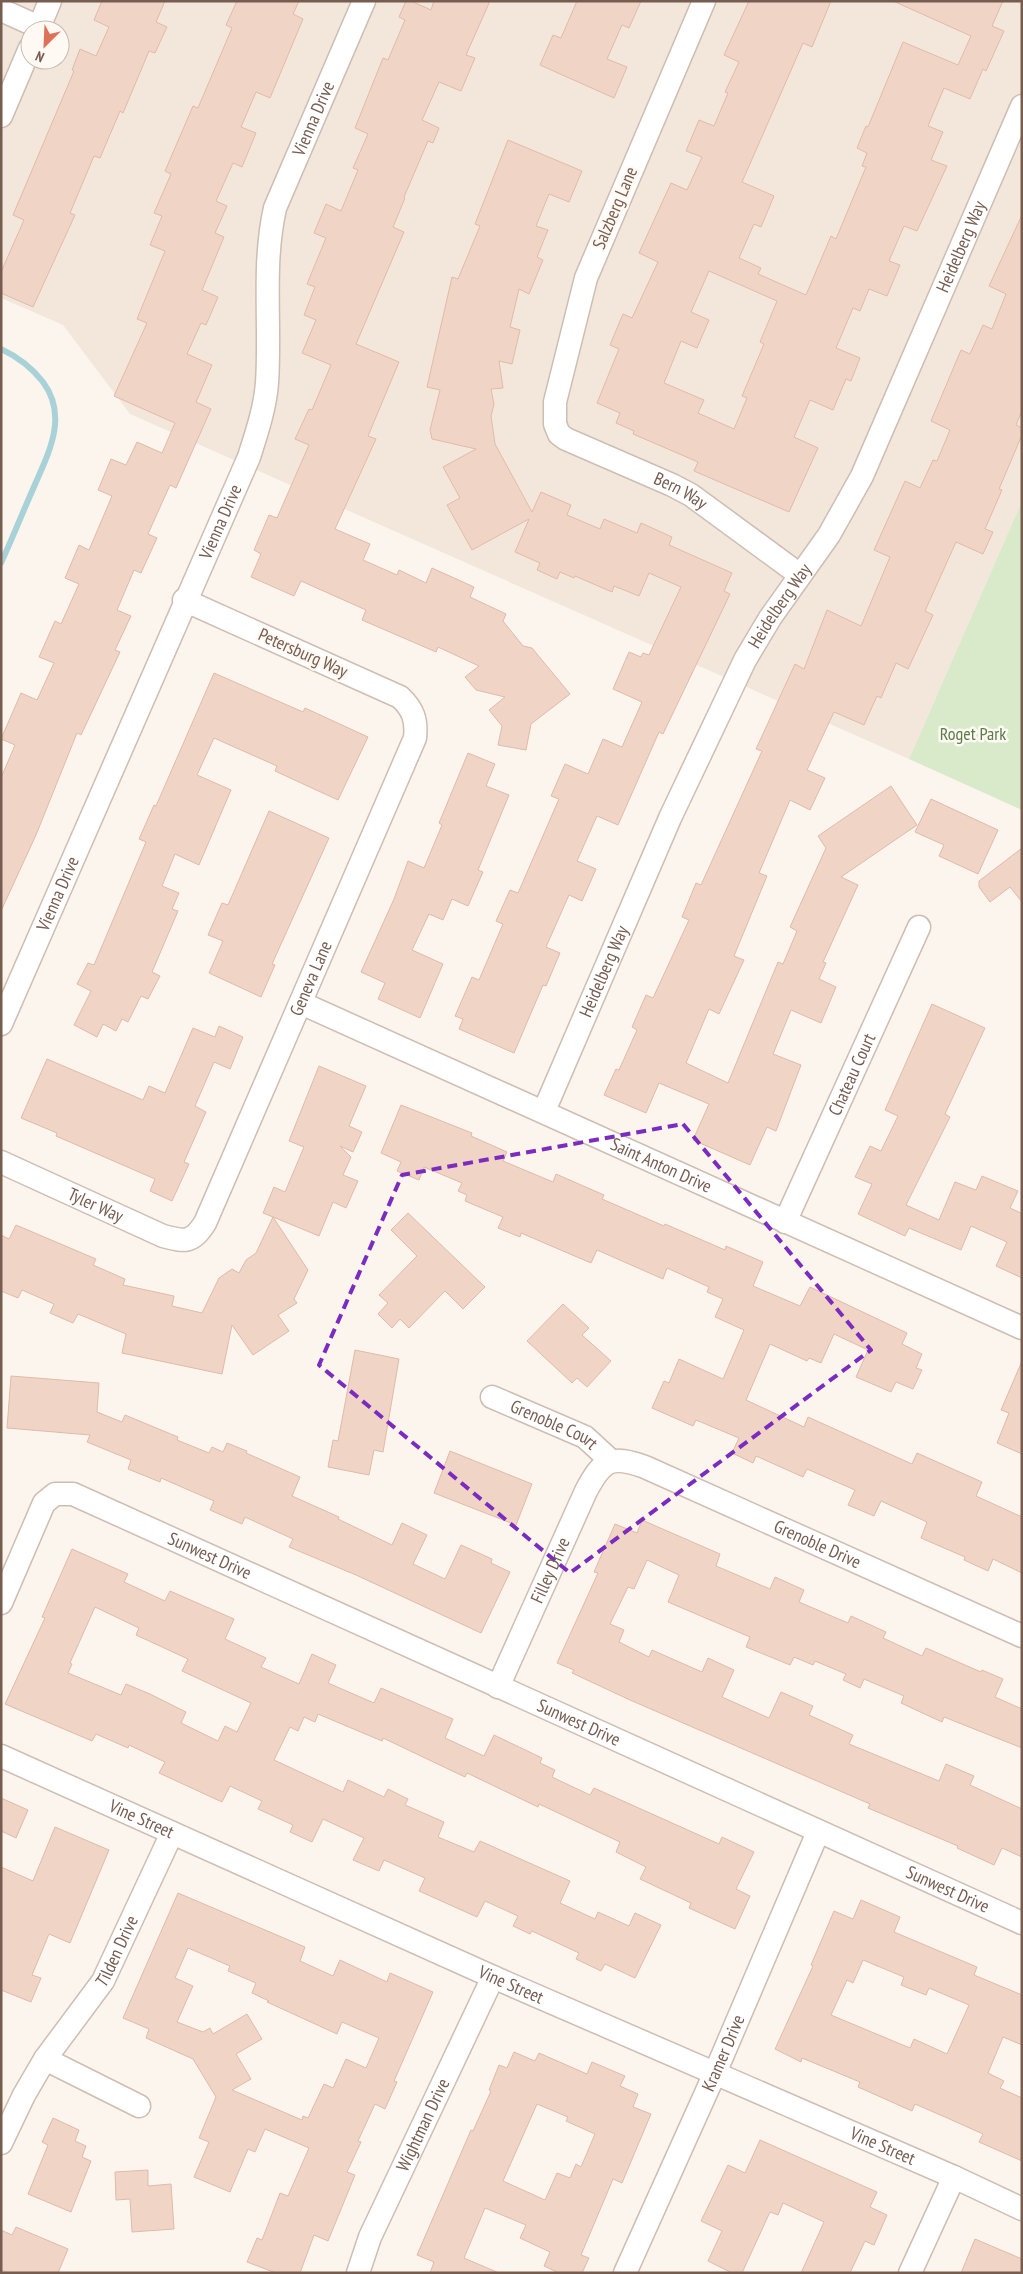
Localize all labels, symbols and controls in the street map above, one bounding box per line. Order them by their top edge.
north arrow [20,20,70,70]
text: N [33,47,47,67]
street label: Vienna Drive [286,77,339,160]
street label: Salzberg Lane [587,163,642,252]
street label: Heidelberg Way [931,197,991,296]
street label: Bern Way [650,467,712,514]
street label: Vienna Drive [193,481,247,564]
street label: Heidelberg Way [743,559,816,652]
street label: Petersburg Way [255,623,352,683]
park label: Roget Park [940,722,1006,745]
street label: Vienna Drive [31,853,84,936]
street label: Heidelberg Way [574,922,633,1020]
street label: Geneva Lane [284,937,337,1019]
street label: Chateau Court [823,1029,880,1119]
street label: Saint Anton Drive [607,1132,715,1198]
street label: Tyler Way [64,1182,127,1227]
street label: Grenoble Court [507,1394,603,1454]
street label: Grenoble Drive [771,1514,865,1573]
street label: Sunwest Drive [165,1527,255,1584]
street label: Filley Drive [525,1534,575,1607]
street label: Sunwest Drive [534,1693,624,1751]
street label: Vine Street [105,1794,178,1843]
street label: Sunwest Drive [903,1860,993,1918]
street label: Tilden Drive [90,1912,143,1992]
street label: Vine Street [474,1960,547,2009]
street label: Kramer Drive [696,2011,750,2095]
street label: Wightman Drive [391,2075,454,2175]
street label: Vine Street [846,2121,919,2170]

